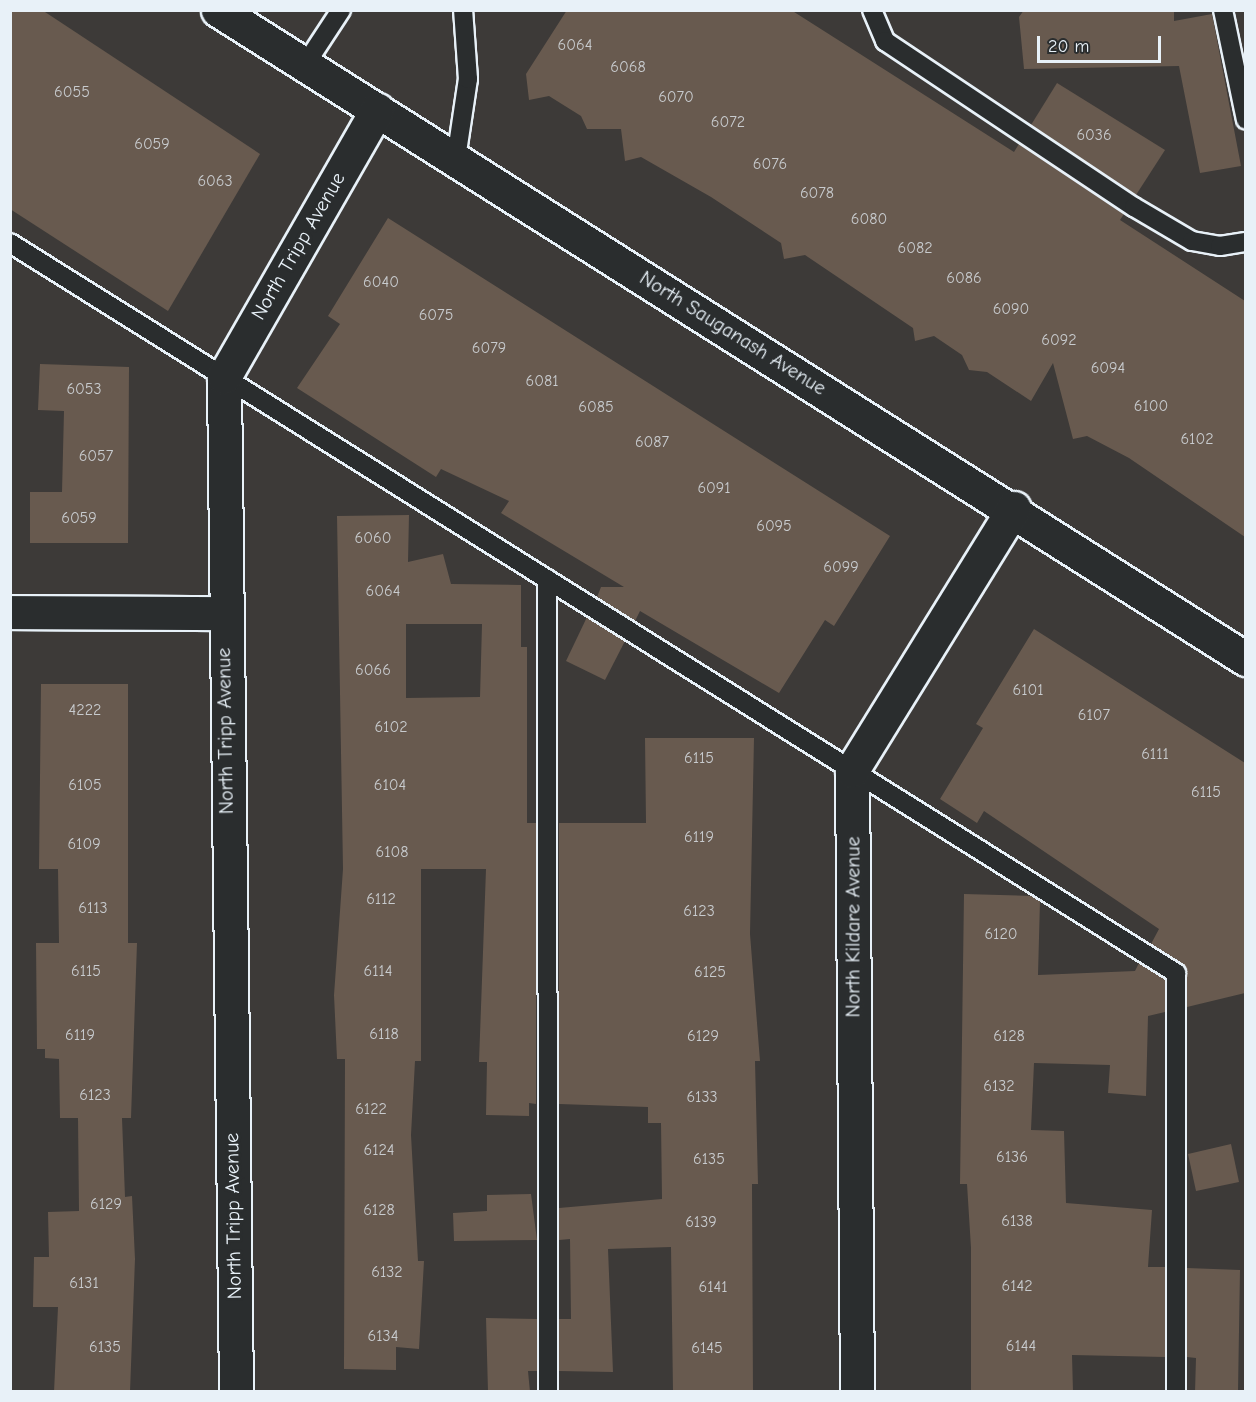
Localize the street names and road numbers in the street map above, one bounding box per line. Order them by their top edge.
street label: North Tripp Avenue [246,168,350,324]
street label: North Sauganash Avenue [635,266,831,400]
street label: North Tripp Avenue [212,648,238,814]
street label: North Kildare Avenue [841,837,865,1017]
street label: North Tripp Avenue [220,1133,246,1299]

